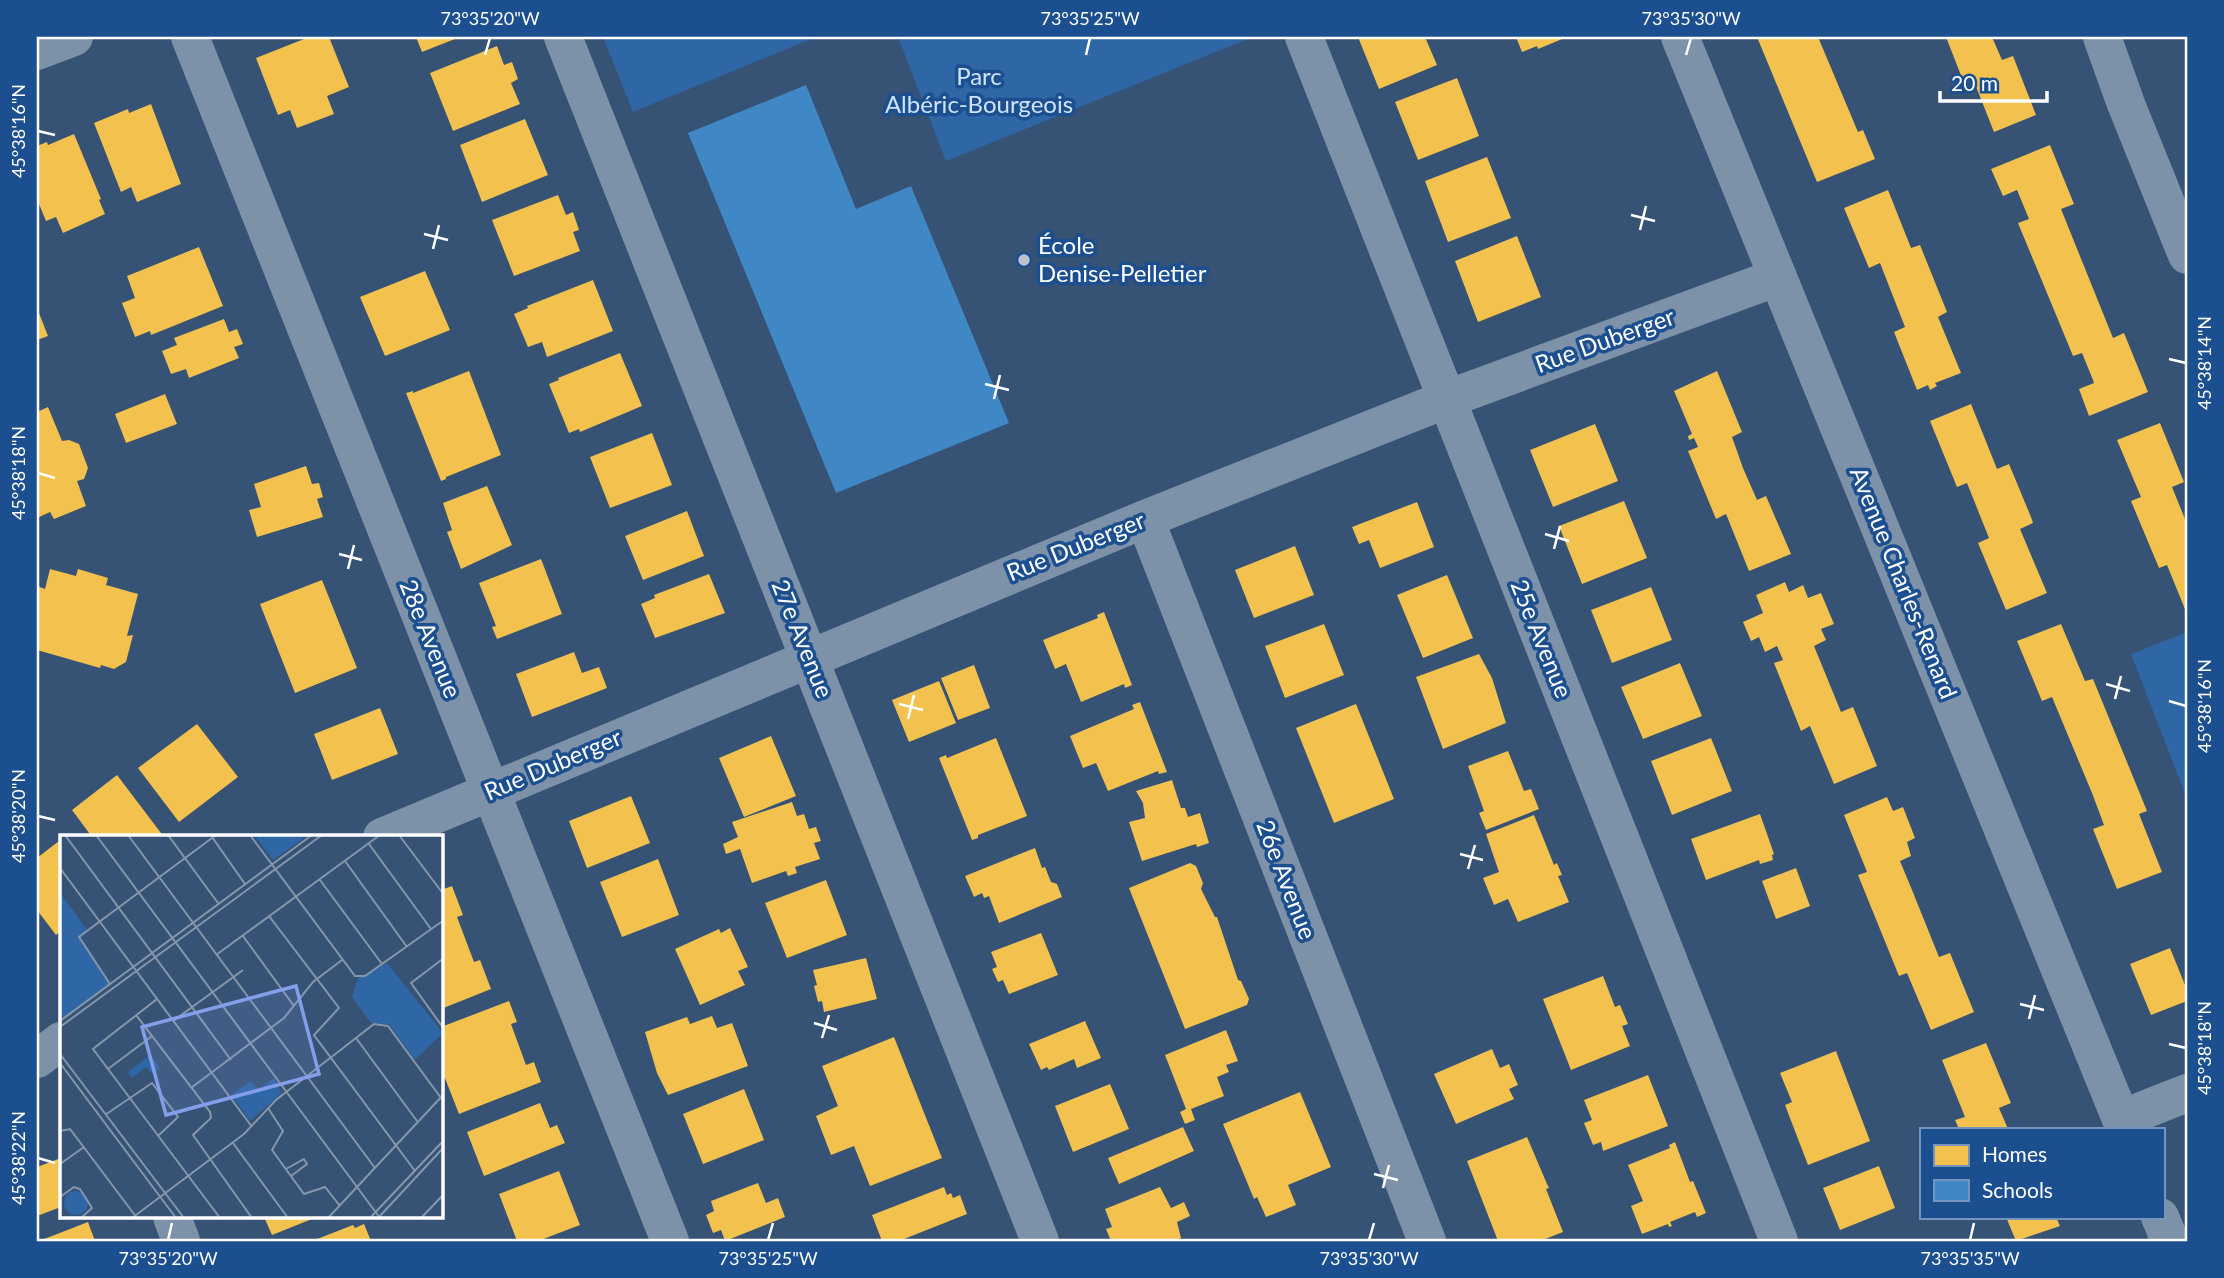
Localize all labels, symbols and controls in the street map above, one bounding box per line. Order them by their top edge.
text: 73°35'20"W [440,7,540,29]
text: 73°35'25"W [1040,7,1140,29]
text: 73°35'30"W [1641,7,1741,29]
scale bar [1940,60,2047,104]
park label: Parc Albéric-Bourgeois [885,61,1073,118]
text: 20 m [1951,70,1998,95]
text: 45°38'16"N [7,84,29,178]
place label: École Denise-Pelletier [1038,230,1207,287]
marker: École Denise-Pelletier [1016,252,1032,268]
street label: Rue Duberger [1531,301,1679,378]
text: 45°38'14"N [2193,316,2215,410]
text: 45°38'18"N [7,426,29,520]
street label: Avenue Charles-Renard [1845,462,1964,703]
street label: Rue Duberger [1002,505,1149,586]
street label: 28e Avenue [394,575,468,702]
street label: 27e Avenue [766,575,840,702]
street label: 25e Avenue [1505,575,1579,702]
text: 45°38'16"N [2193,659,2215,753]
street label: Rue Duberger [479,722,626,806]
text: 45°38'20"N [7,769,29,863]
street label: 26e Avenue [1251,816,1323,943]
inset map [60,835,443,1218]
text: 45°38'18"N [2193,1001,2215,1095]
text: 45°38'22"N [7,1111,29,1205]
legend [1920,1128,2164,1218]
text: Homes [1982,1141,2047,1166]
text: Schools [1982,1177,2053,1202]
text: 73°35'20"W [118,1247,218,1269]
text: 73°35'25"W [718,1247,818,1269]
text: 73°35'30"W [1319,1247,1419,1269]
text: 73°35'35"W [1920,1247,2020,1269]

